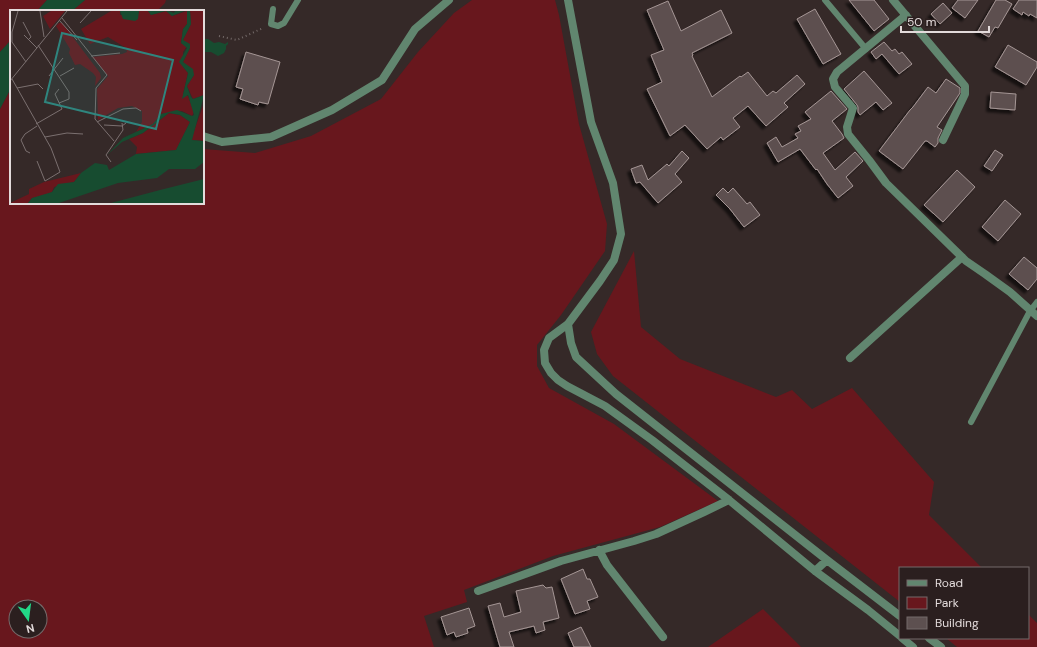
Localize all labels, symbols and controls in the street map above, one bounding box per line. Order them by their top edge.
scale bar [901,8,989,34]
inset map [10,10,204,204]
text: 50 m [907,14,936,30]
legend [899,567,1029,639]
text: Road [935,575,963,591]
text: Park [935,595,959,611]
north arrow [8,599,48,639]
text: Building [935,615,979,631]
text: N [25,621,36,636]

